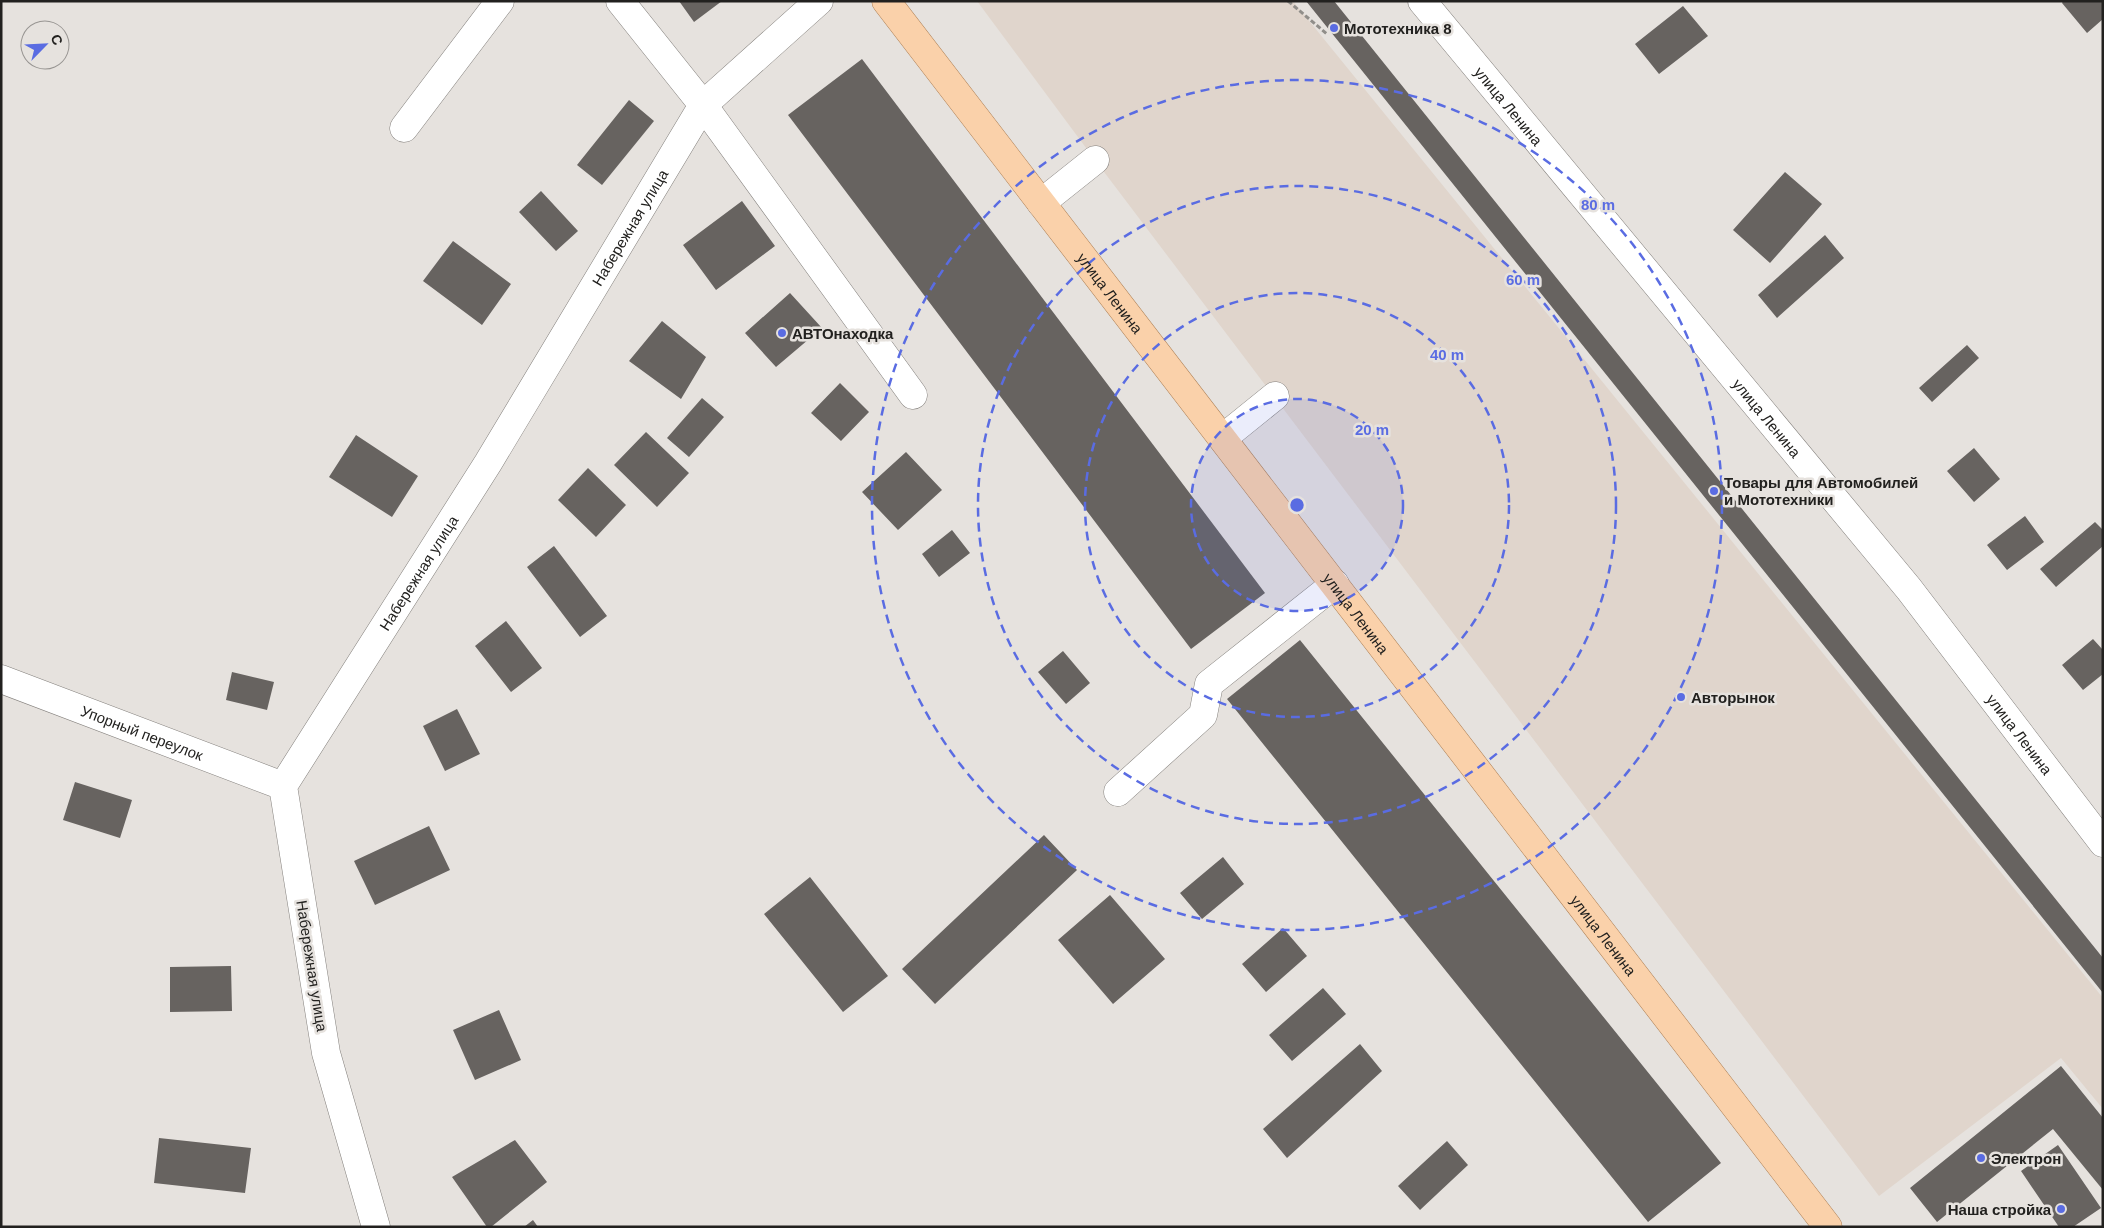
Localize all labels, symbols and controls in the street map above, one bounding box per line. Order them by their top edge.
north arrow [20,20,70,70]
place label: Мототехника 8 [1344,20,1452,37]
marker: Мототехника 8 [1328,22,1340,34]
text: С [48,32,66,48]
street label: улица Ленина [1471,63,1547,149]
street label: Набережная улица [588,165,671,289]
text: 80 m [1581,196,1615,213]
street label: улица Ленина [1074,249,1147,337]
text: 60 m [1506,271,1540,288]
place label: АВТОнаходка [792,325,894,342]
marker: АВТОнаходка [776,327,788,339]
text: 40 m [1430,346,1464,363]
street label: улица Ленина [1730,375,1805,461]
text: 20 m [1355,421,1389,438]
place label: Товары для Автомобилей и Мототехники [1724,474,1918,508]
marker: Товары для Автомобилей и Мототехники [1708,485,1720,497]
centre of rings [1288,496,1306,514]
street label: Набережная улица [376,512,461,633]
street label: улица Ленина [1320,570,1393,657]
place label: Авторынок [1691,689,1775,706]
street label: улица Ленина [1984,690,2056,778]
marker: Авторынок [1675,691,1687,703]
street label: Упорный переулок [79,702,206,764]
street label: улица Ленина [1567,891,1640,979]
street label: Набережная улица [293,899,331,1033]
place label: Электрон [1991,1150,2061,1167]
marker: Электрон [1975,1152,1987,1164]
place label: Наша стройка [1948,1201,2052,1218]
marker: Наша стройка [2055,1203,2067,1215]

